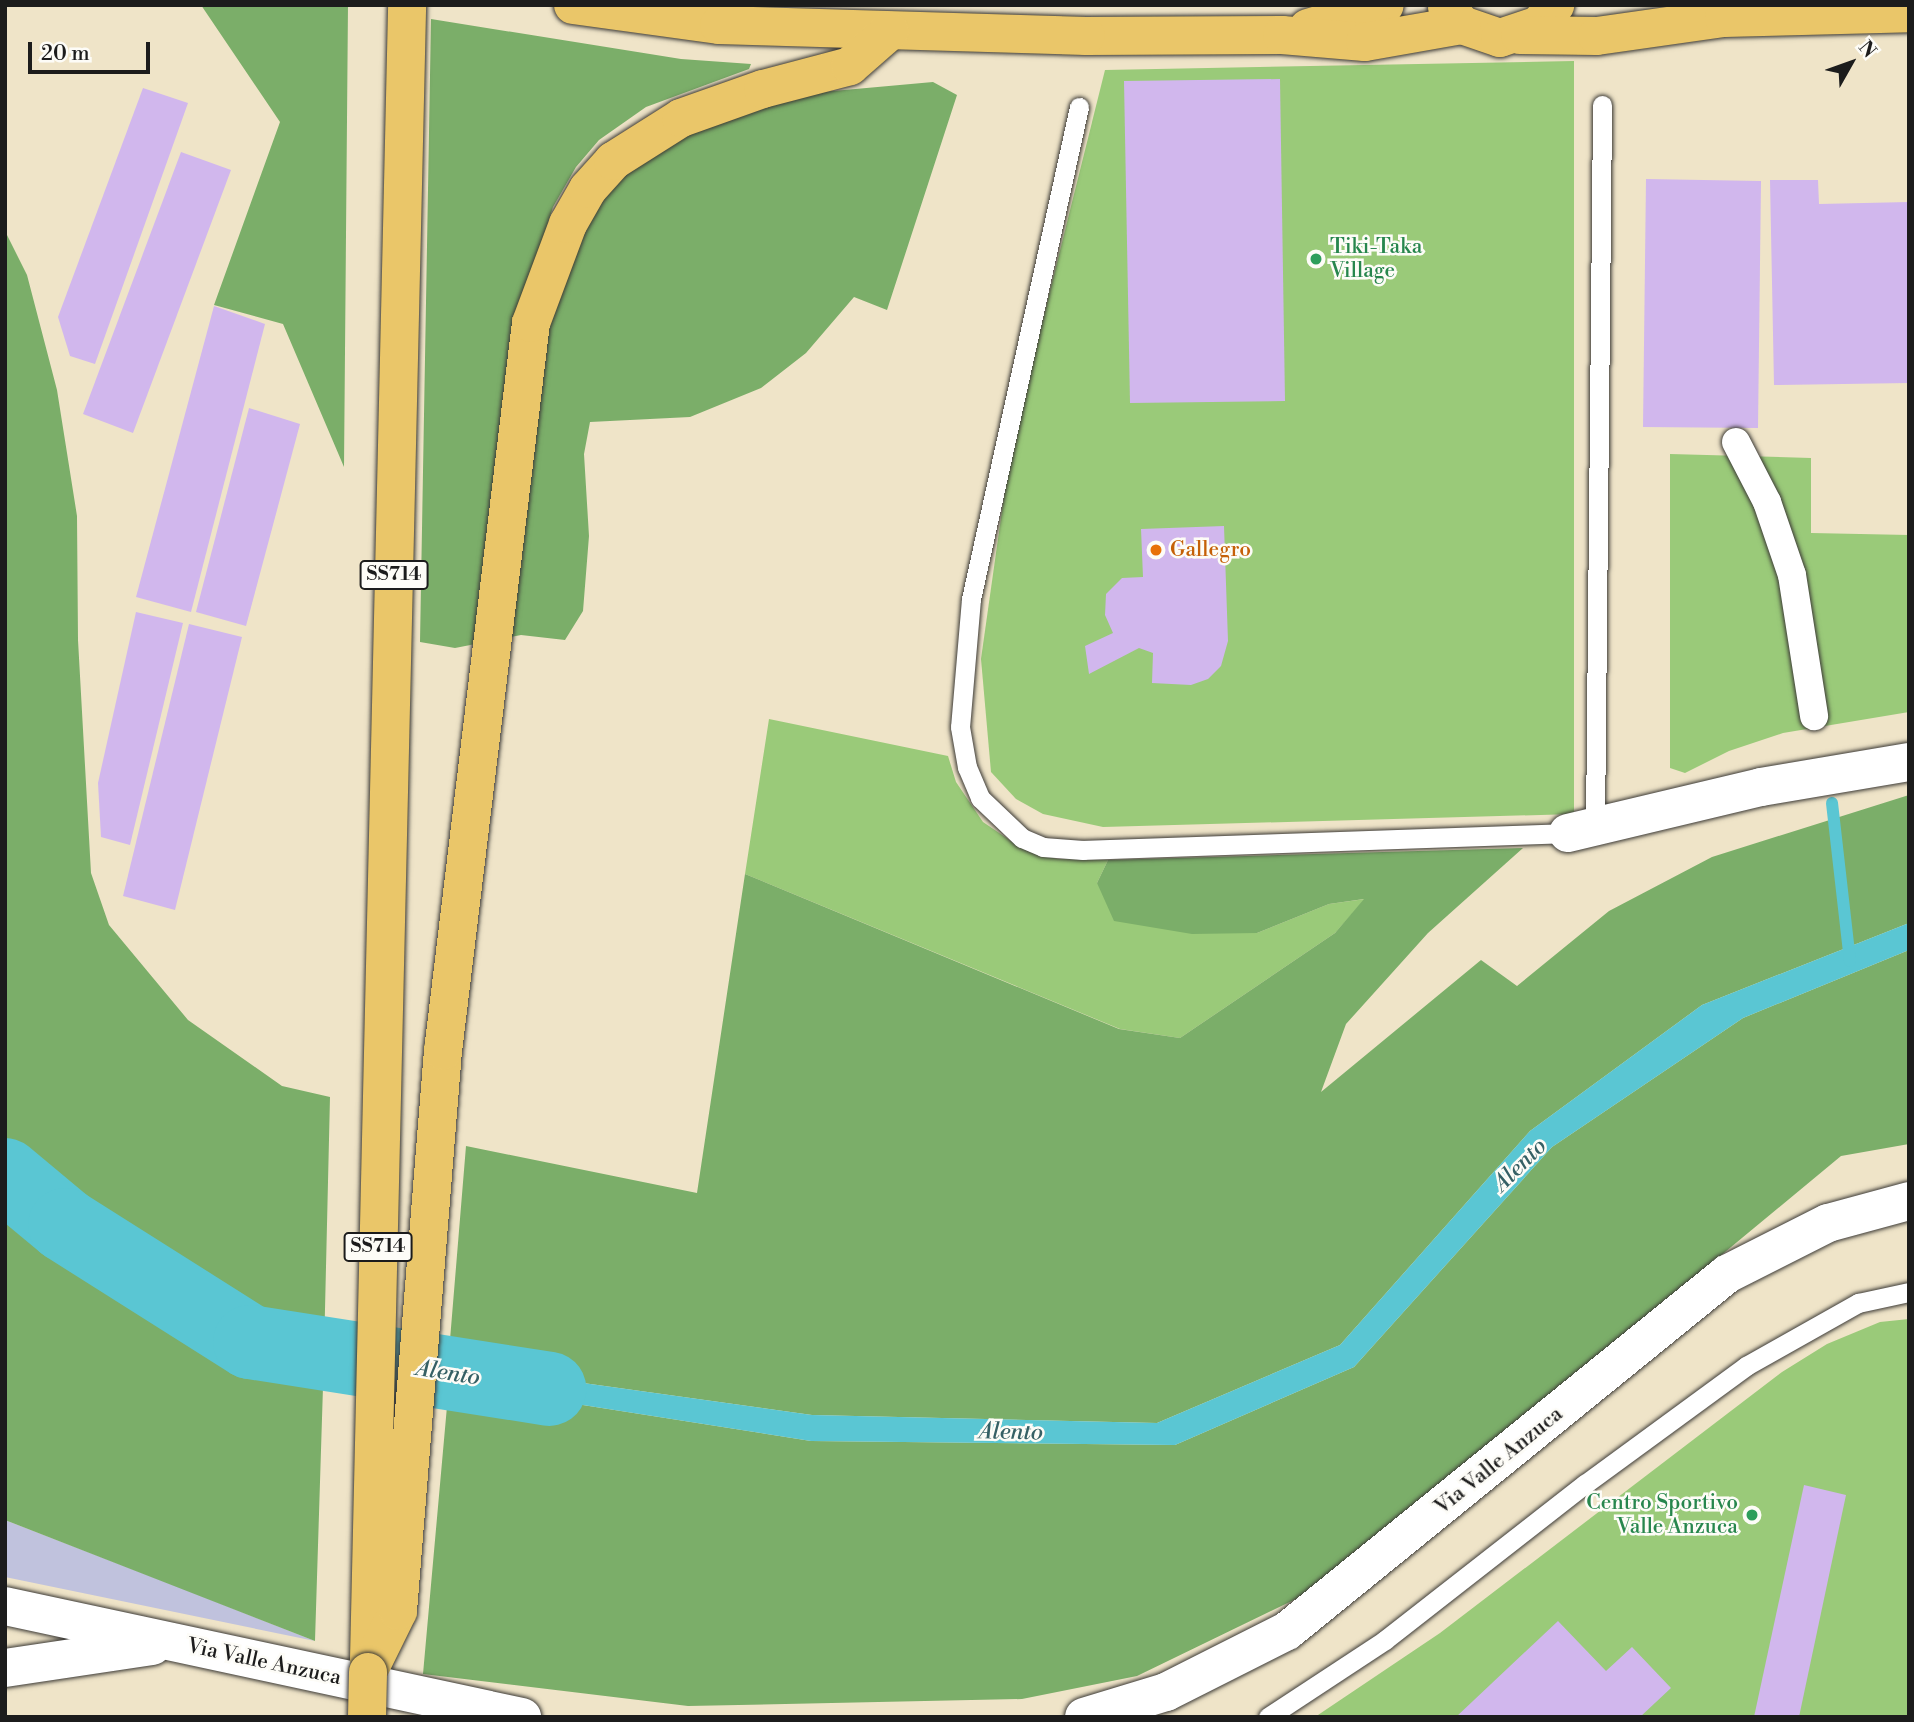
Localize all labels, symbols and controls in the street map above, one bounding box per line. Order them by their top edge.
scale bar [32,28,154,72]
north arrow [1816,28,1886,98]
text: N [1853,36,1881,63]
text: 20 m [41,41,90,67]
place label: Tiki-Taka Village [1330,234,1422,284]
marker: Tiki-Taka Village [1308,251,1324,267]
place label: Gallegro [1170,537,1251,563]
marker: Gallegro [1148,542,1164,558]
road number: SS714 [359,560,429,590]
water label: Alento [1488,1133,1552,1197]
road number: SS714 [343,1232,413,1262]
water label: Alento [414,1354,482,1392]
street label: Via Valle Anzuca [1430,1402,1568,1520]
water label: Alento [979,1418,1043,1446]
place label: Centro Sportivo Valle Anzuca [1586,1490,1738,1540]
marker: Centro Sportivo Valle Anzuca [1744,1507,1760,1523]
street label: Via Valle Anzuca [185,1633,343,1691]

